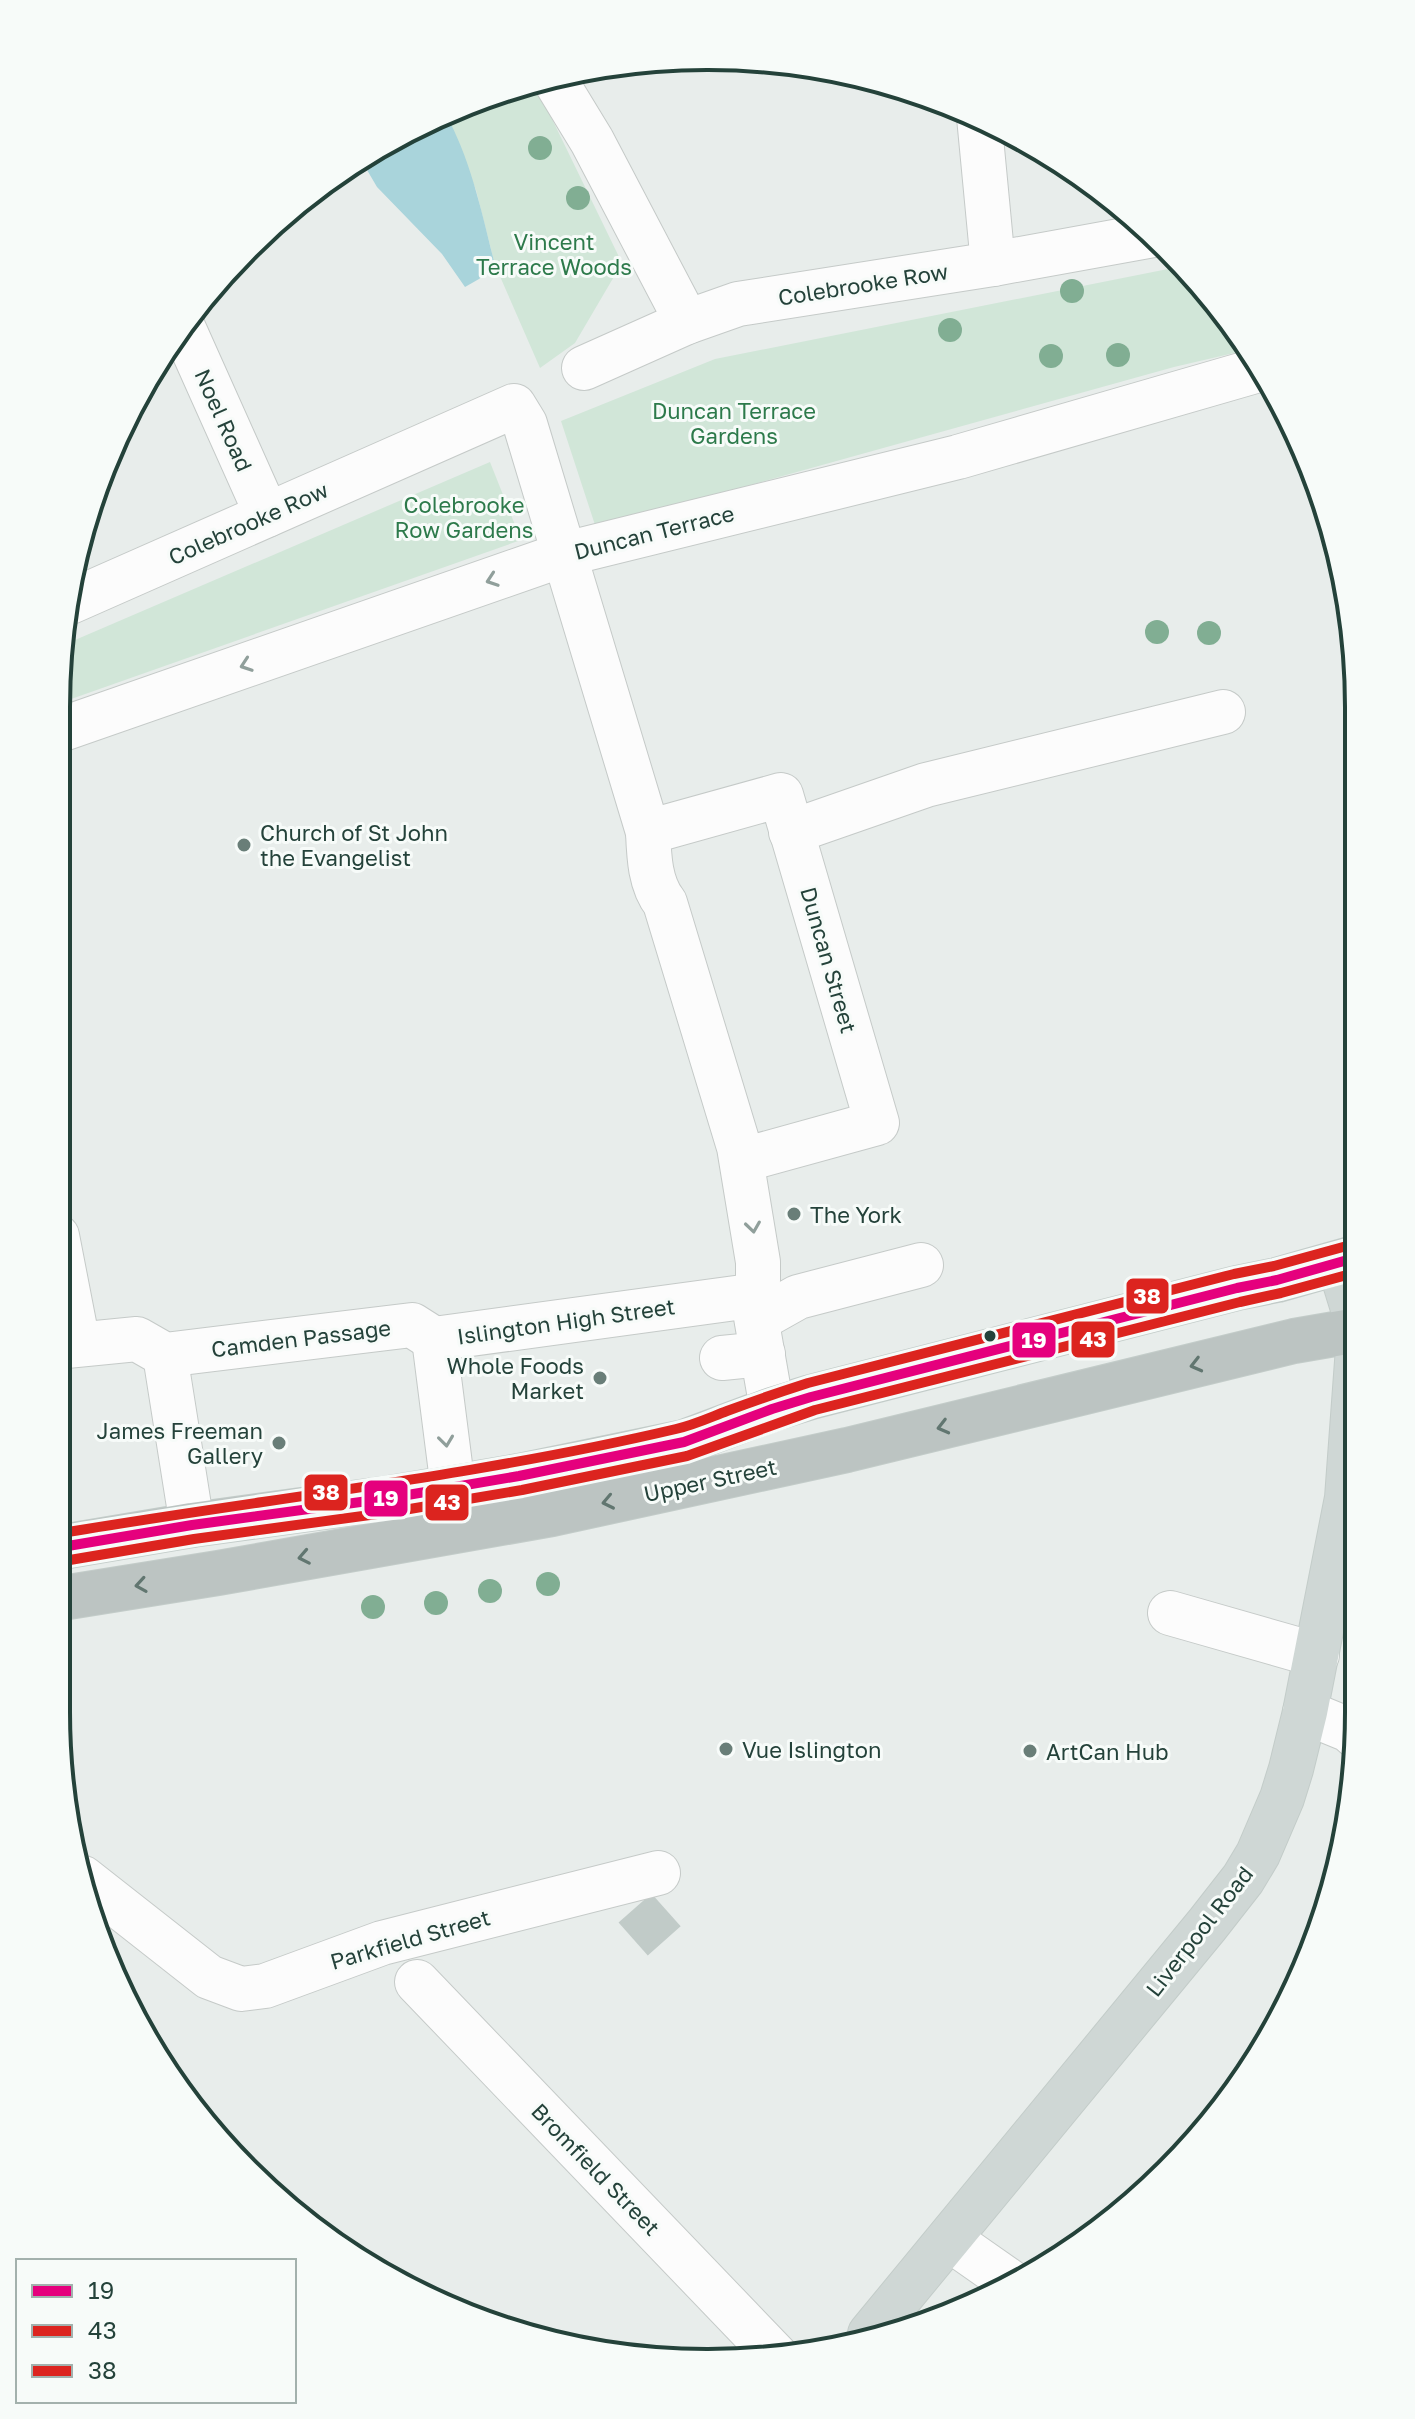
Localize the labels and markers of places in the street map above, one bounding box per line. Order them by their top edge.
place label: Church of St John the Evangelist [260,819,448,871]
marker: Church of St John the Evangelist [235,836,253,854]
place label: The York [810,1201,902,1228]
marker: The York [785,1205,803,1223]
unlabelled marker [982,1328,998,1344]
place label: Whole Foods Market [447,1352,584,1404]
marker: Whole Foods Market [591,1369,609,1387]
place label: James Freeman Gallery [97,1417,263,1469]
marker: James Freeman Gallery [270,1434,288,1452]
place label: Vue Islington [742,1736,882,1763]
place label: ArtCan Hub [1046,1738,1169,1765]
marker: Vue Islington [717,1740,735,1758]
marker: ArtCan Hub [1021,1742,1039,1760]

